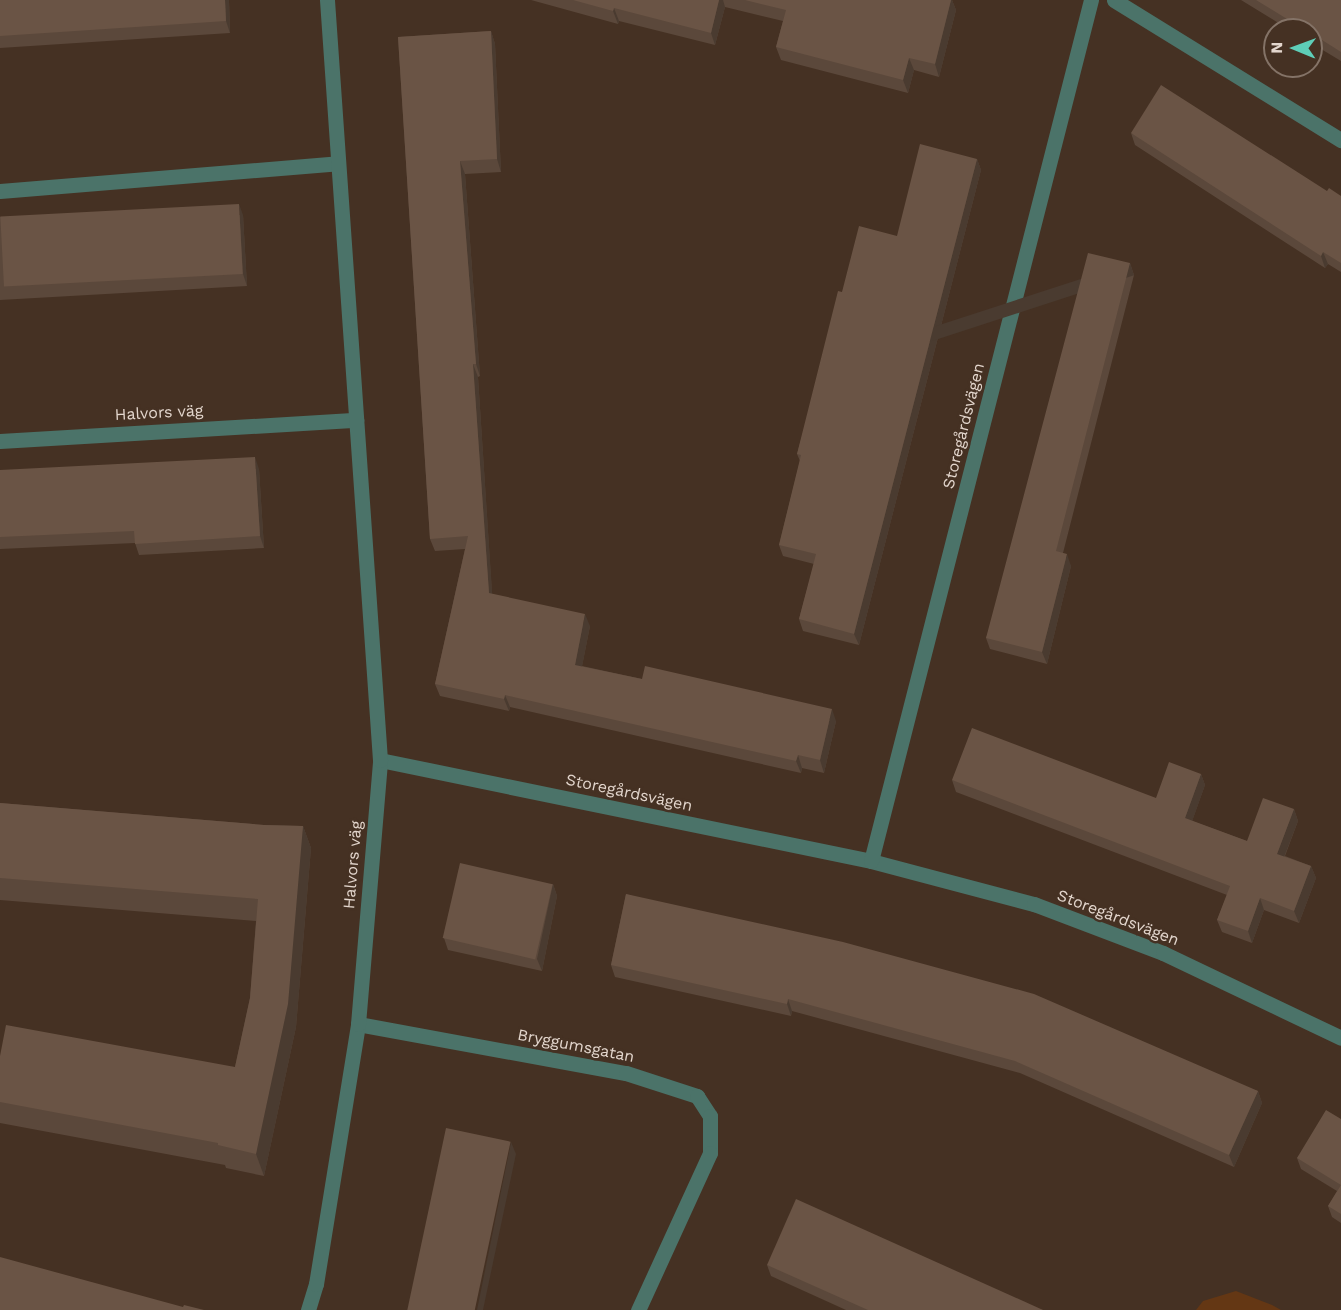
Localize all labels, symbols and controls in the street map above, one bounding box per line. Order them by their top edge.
north arrow [1263,18,1323,78]
text: N [1267,42,1286,54]
street label: Storegårdsvägen [939,361,989,491]
street label: Halvors väg [114,401,204,425]
street label: Storegårdsvägen [564,770,694,816]
street label: Halvors väg [340,820,366,910]
street label: Storegårdsvägen [1054,886,1182,950]
street label: Bryggumsgatan [516,1025,636,1067]

